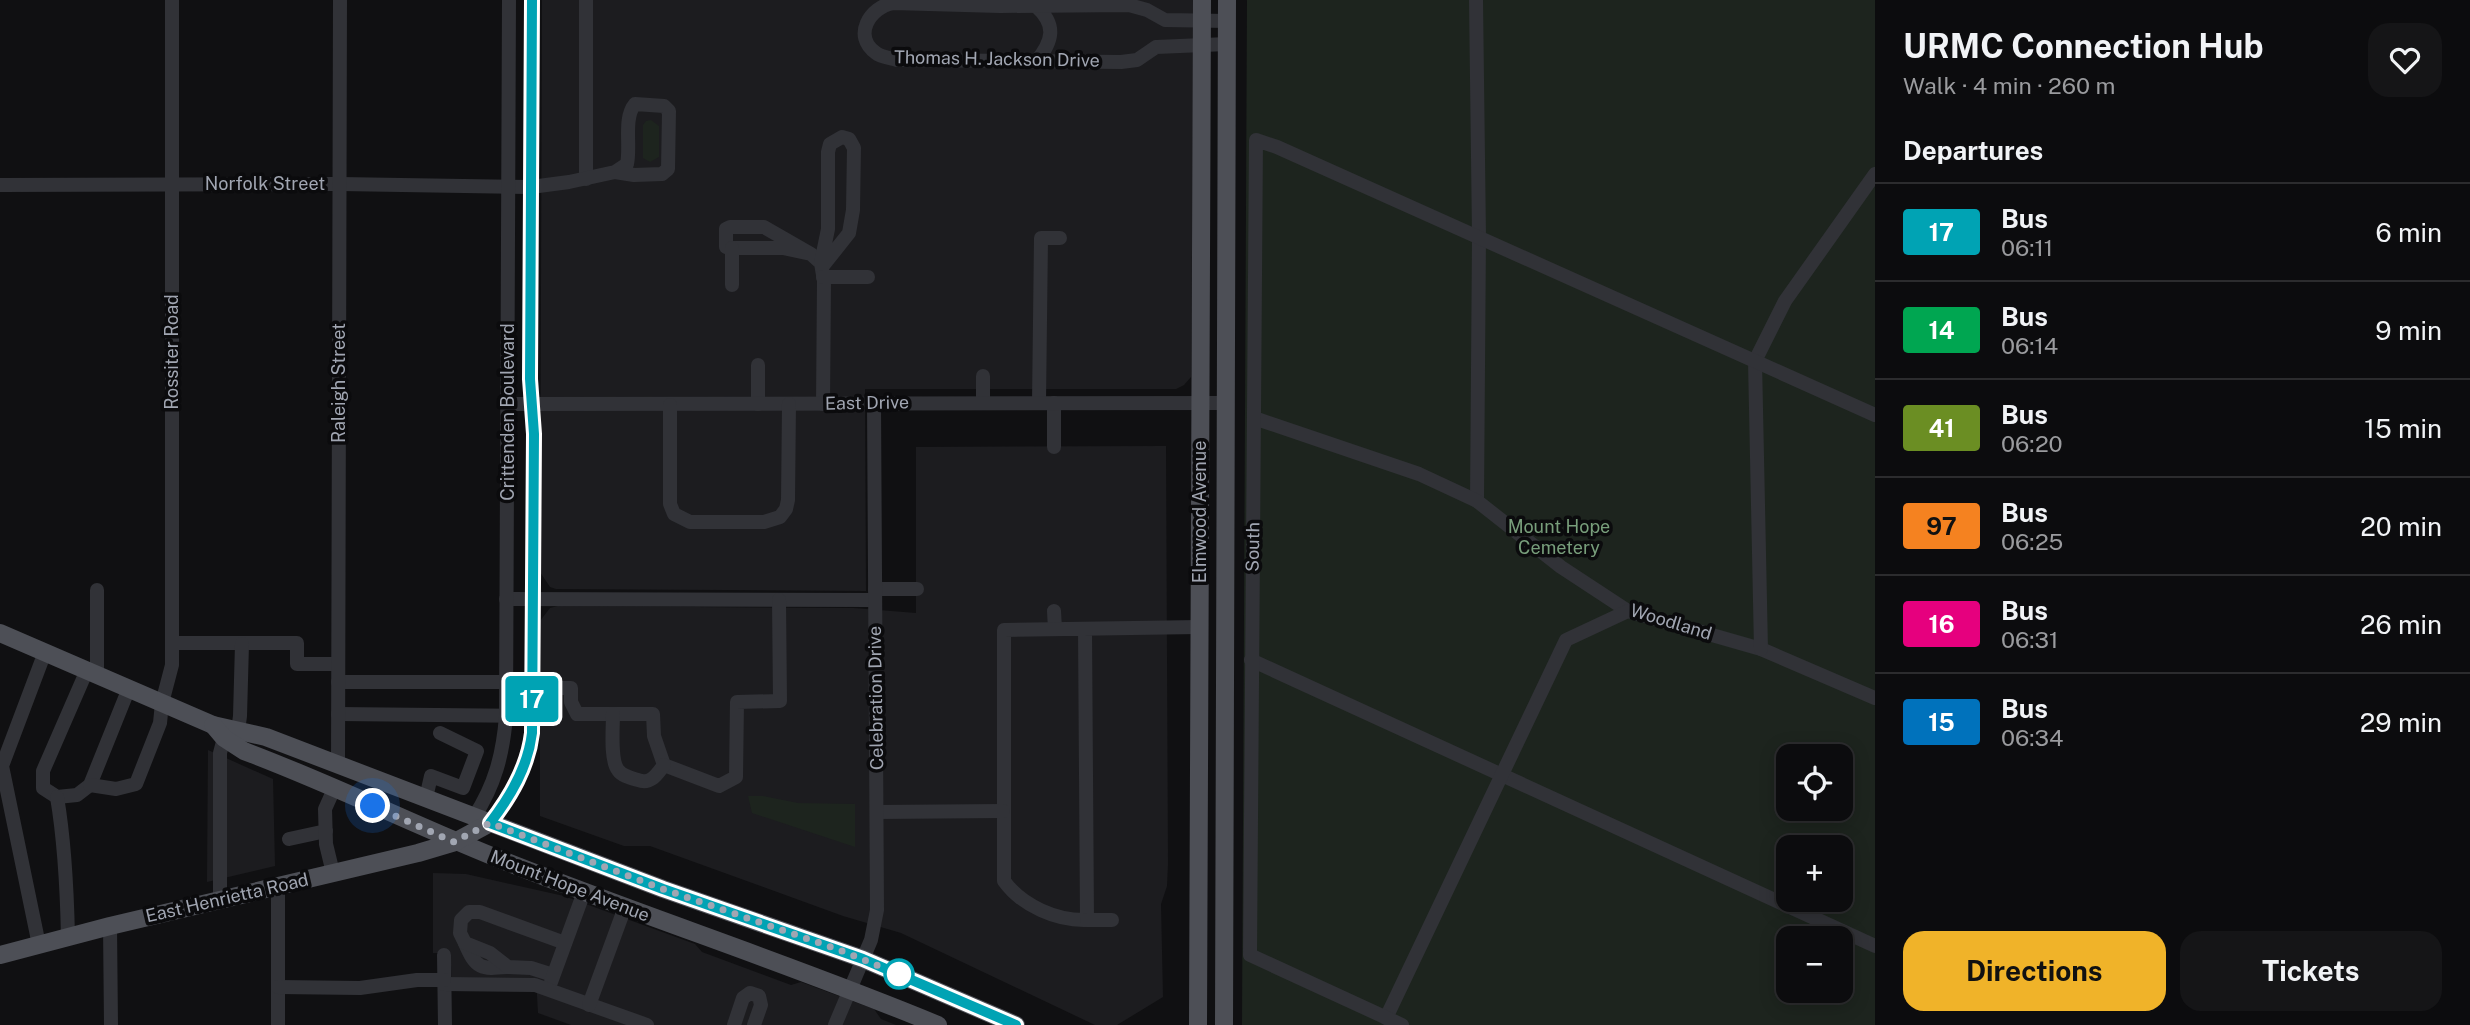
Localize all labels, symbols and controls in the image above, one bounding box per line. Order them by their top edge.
button: heart [2368,23,2442,97]
text: URMC Connection Hub [1903,27,2263,65]
street label: Thomas H. Jackson Drive [894,46,1100,71]
text: Walk · 4 min · 260 m [1903,72,2116,99]
text: Departures [1903,135,2043,166]
street label: Norfolk Street [205,173,325,194]
text: Bus [2001,203,2048,234]
text: 6 min [2375,217,2442,248]
text: 17 [1929,218,1954,246]
text: 06:11 [2001,234,2053,261]
street label: Rossiter Road [161,294,182,410]
text: Bus [2001,301,2048,332]
text: 9 min [2375,315,2442,346]
text: 14 [1928,316,1955,344]
street label: Raleigh Street [328,323,349,443]
street label: Crittenden Boulevard [497,323,518,501]
text: 06:14 [2001,332,2058,359]
street label: East Drive [825,391,909,414]
text: Bus [2001,399,2048,430]
text: 15 min [2364,413,2442,444]
text: 41 [1928,414,1955,442]
text: 06:20 [2001,430,2063,457]
street label: Elmwood Avenue [1189,441,1210,583]
text: Bus [2001,497,2048,528]
text: 20 min [2360,511,2442,542]
text: 97 [1926,512,1957,540]
park label: Mount Hope Cemetery [1508,516,1610,558]
street label: South [1242,522,1263,572]
text: 06:25 [2001,528,2063,555]
text: Bus [2001,595,2048,626]
street label: Woodland [1628,599,1714,644]
text: 26 min [2360,609,2442,640]
text: 16 [1928,610,1955,638]
street label: Celebration Drive [864,626,887,770]
text: 06:31 [2001,626,2058,653]
line badge: 17 [500,676,564,722]
text: 17 [519,685,545,713]
text: Bus [2001,693,2048,724]
text: 29 min [2360,707,2442,738]
text: 15 [1928,708,1955,736]
text: 06:34 [2001,724,2063,751]
map controls [1776,744,1853,1003]
button: locate [1776,744,1853,821]
your location [355,788,390,823]
button: + [1776,835,1853,912]
street label: Mount Hope Avenue [488,845,653,926]
street label: East Henrietta Road [143,869,310,926]
button: − [1776,926,1853,1003]
button: Directions [1903,931,2166,1011]
button: Tickets [2180,931,2442,1011]
unlabelled marker [884,959,914,989]

